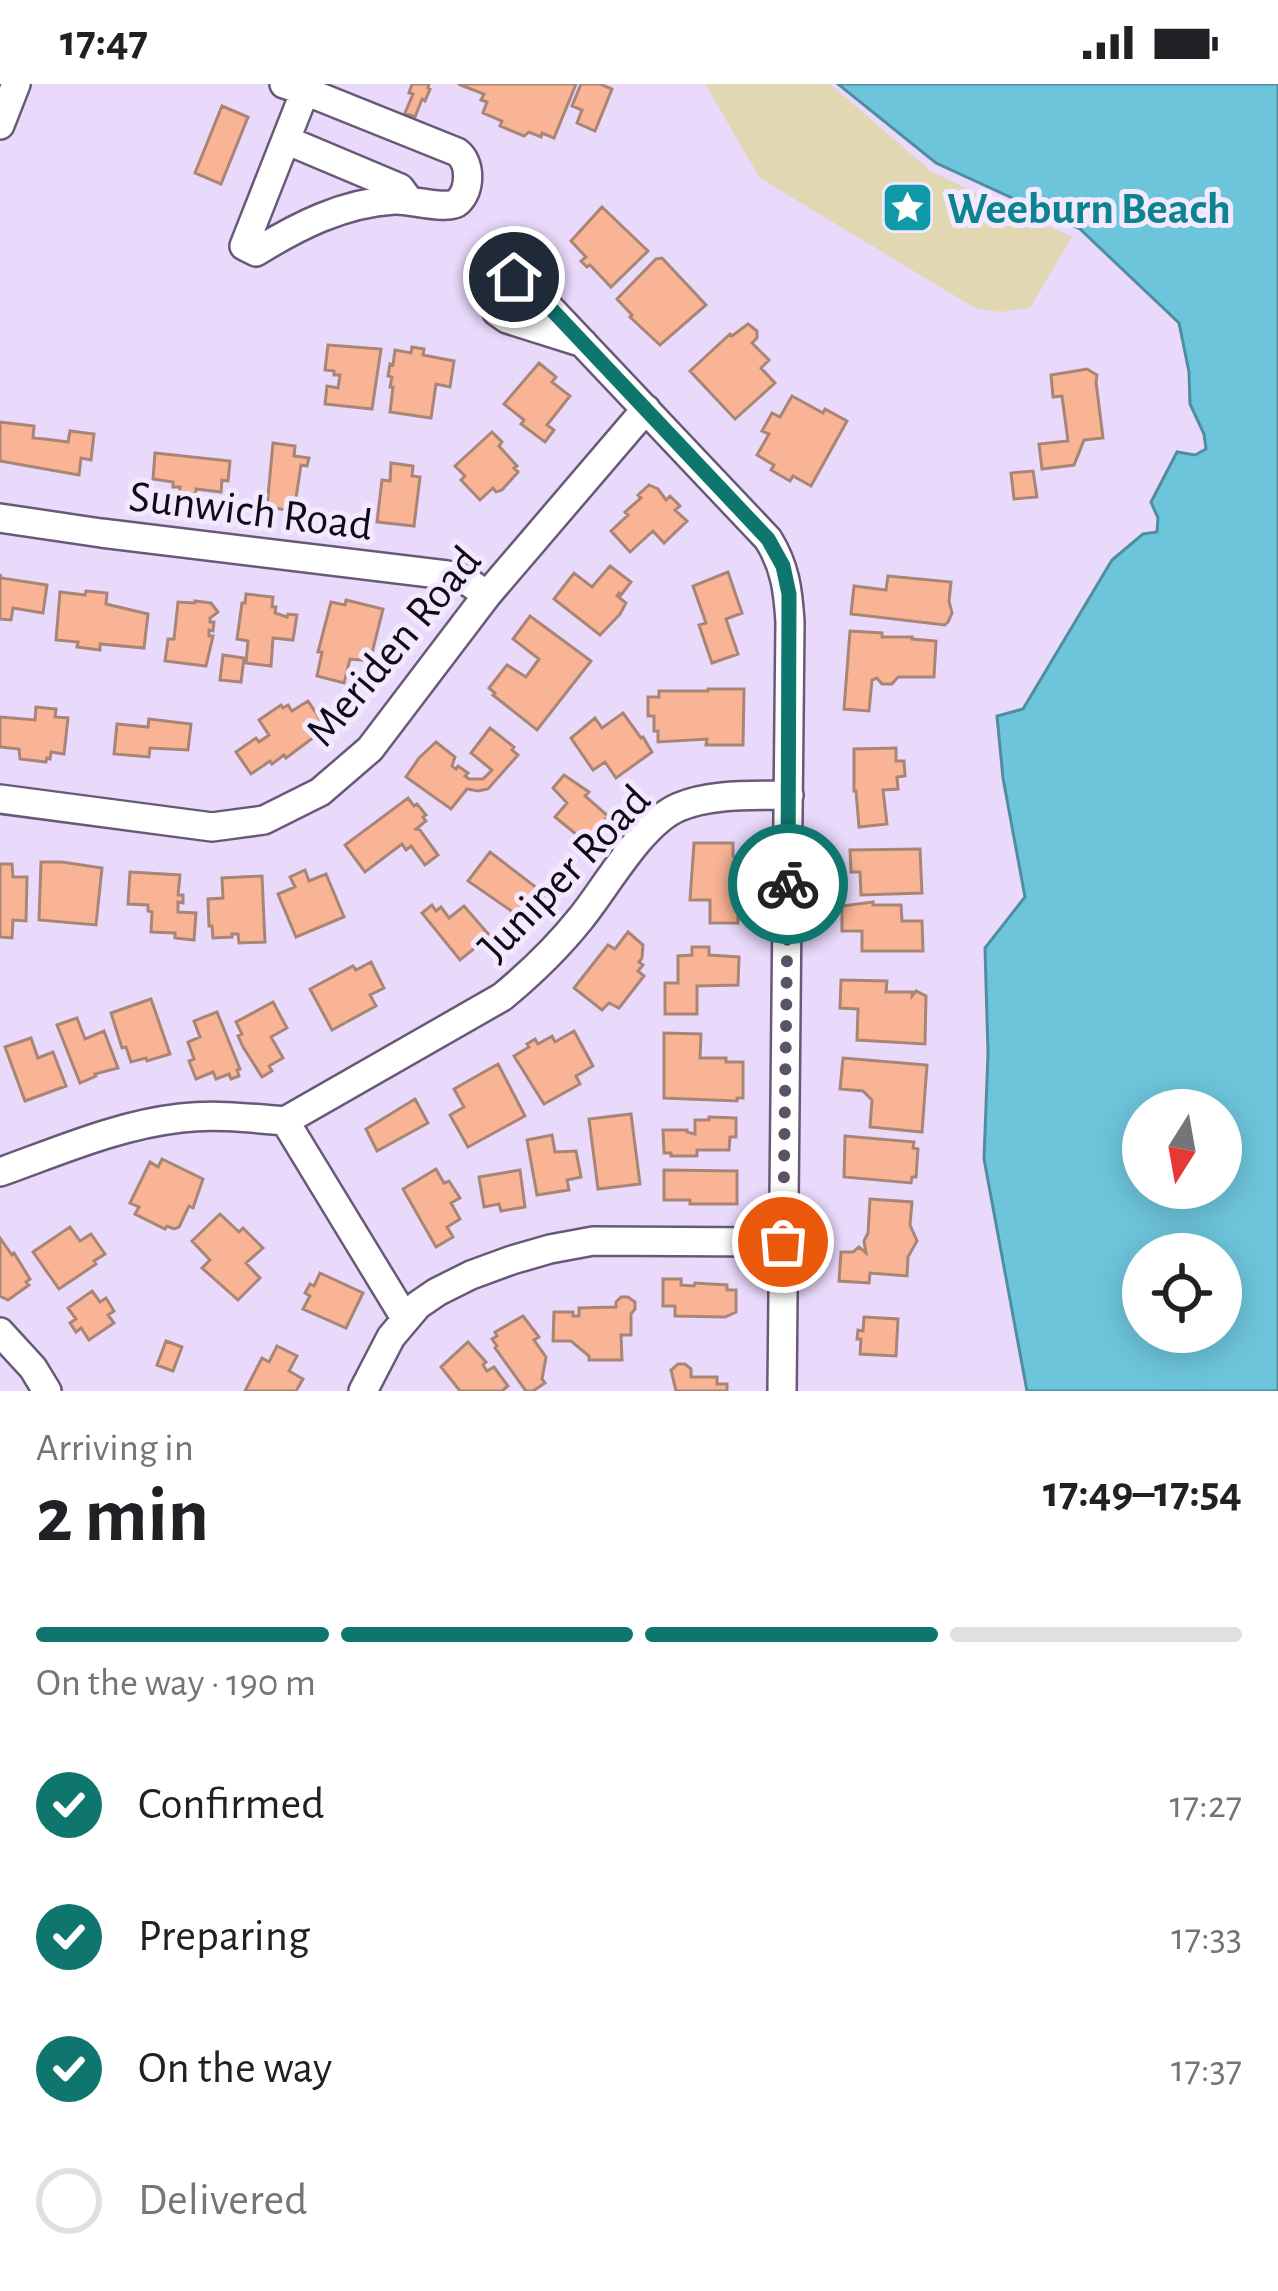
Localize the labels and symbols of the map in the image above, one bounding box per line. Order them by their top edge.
place icon: Weeburn Beach [880,179,936,235]
place label: Weeburn Beach [947,187,1231,232]
pin [463,226,565,328]
street label: Sunwich Road [126,474,375,549]
street label: Meriden Road [298,538,490,755]
street label: Juniper Road [470,777,659,970]
courier [728,824,848,944]
north arrow [1122,1089,1242,1209]
pin [732,1191,834,1293]

